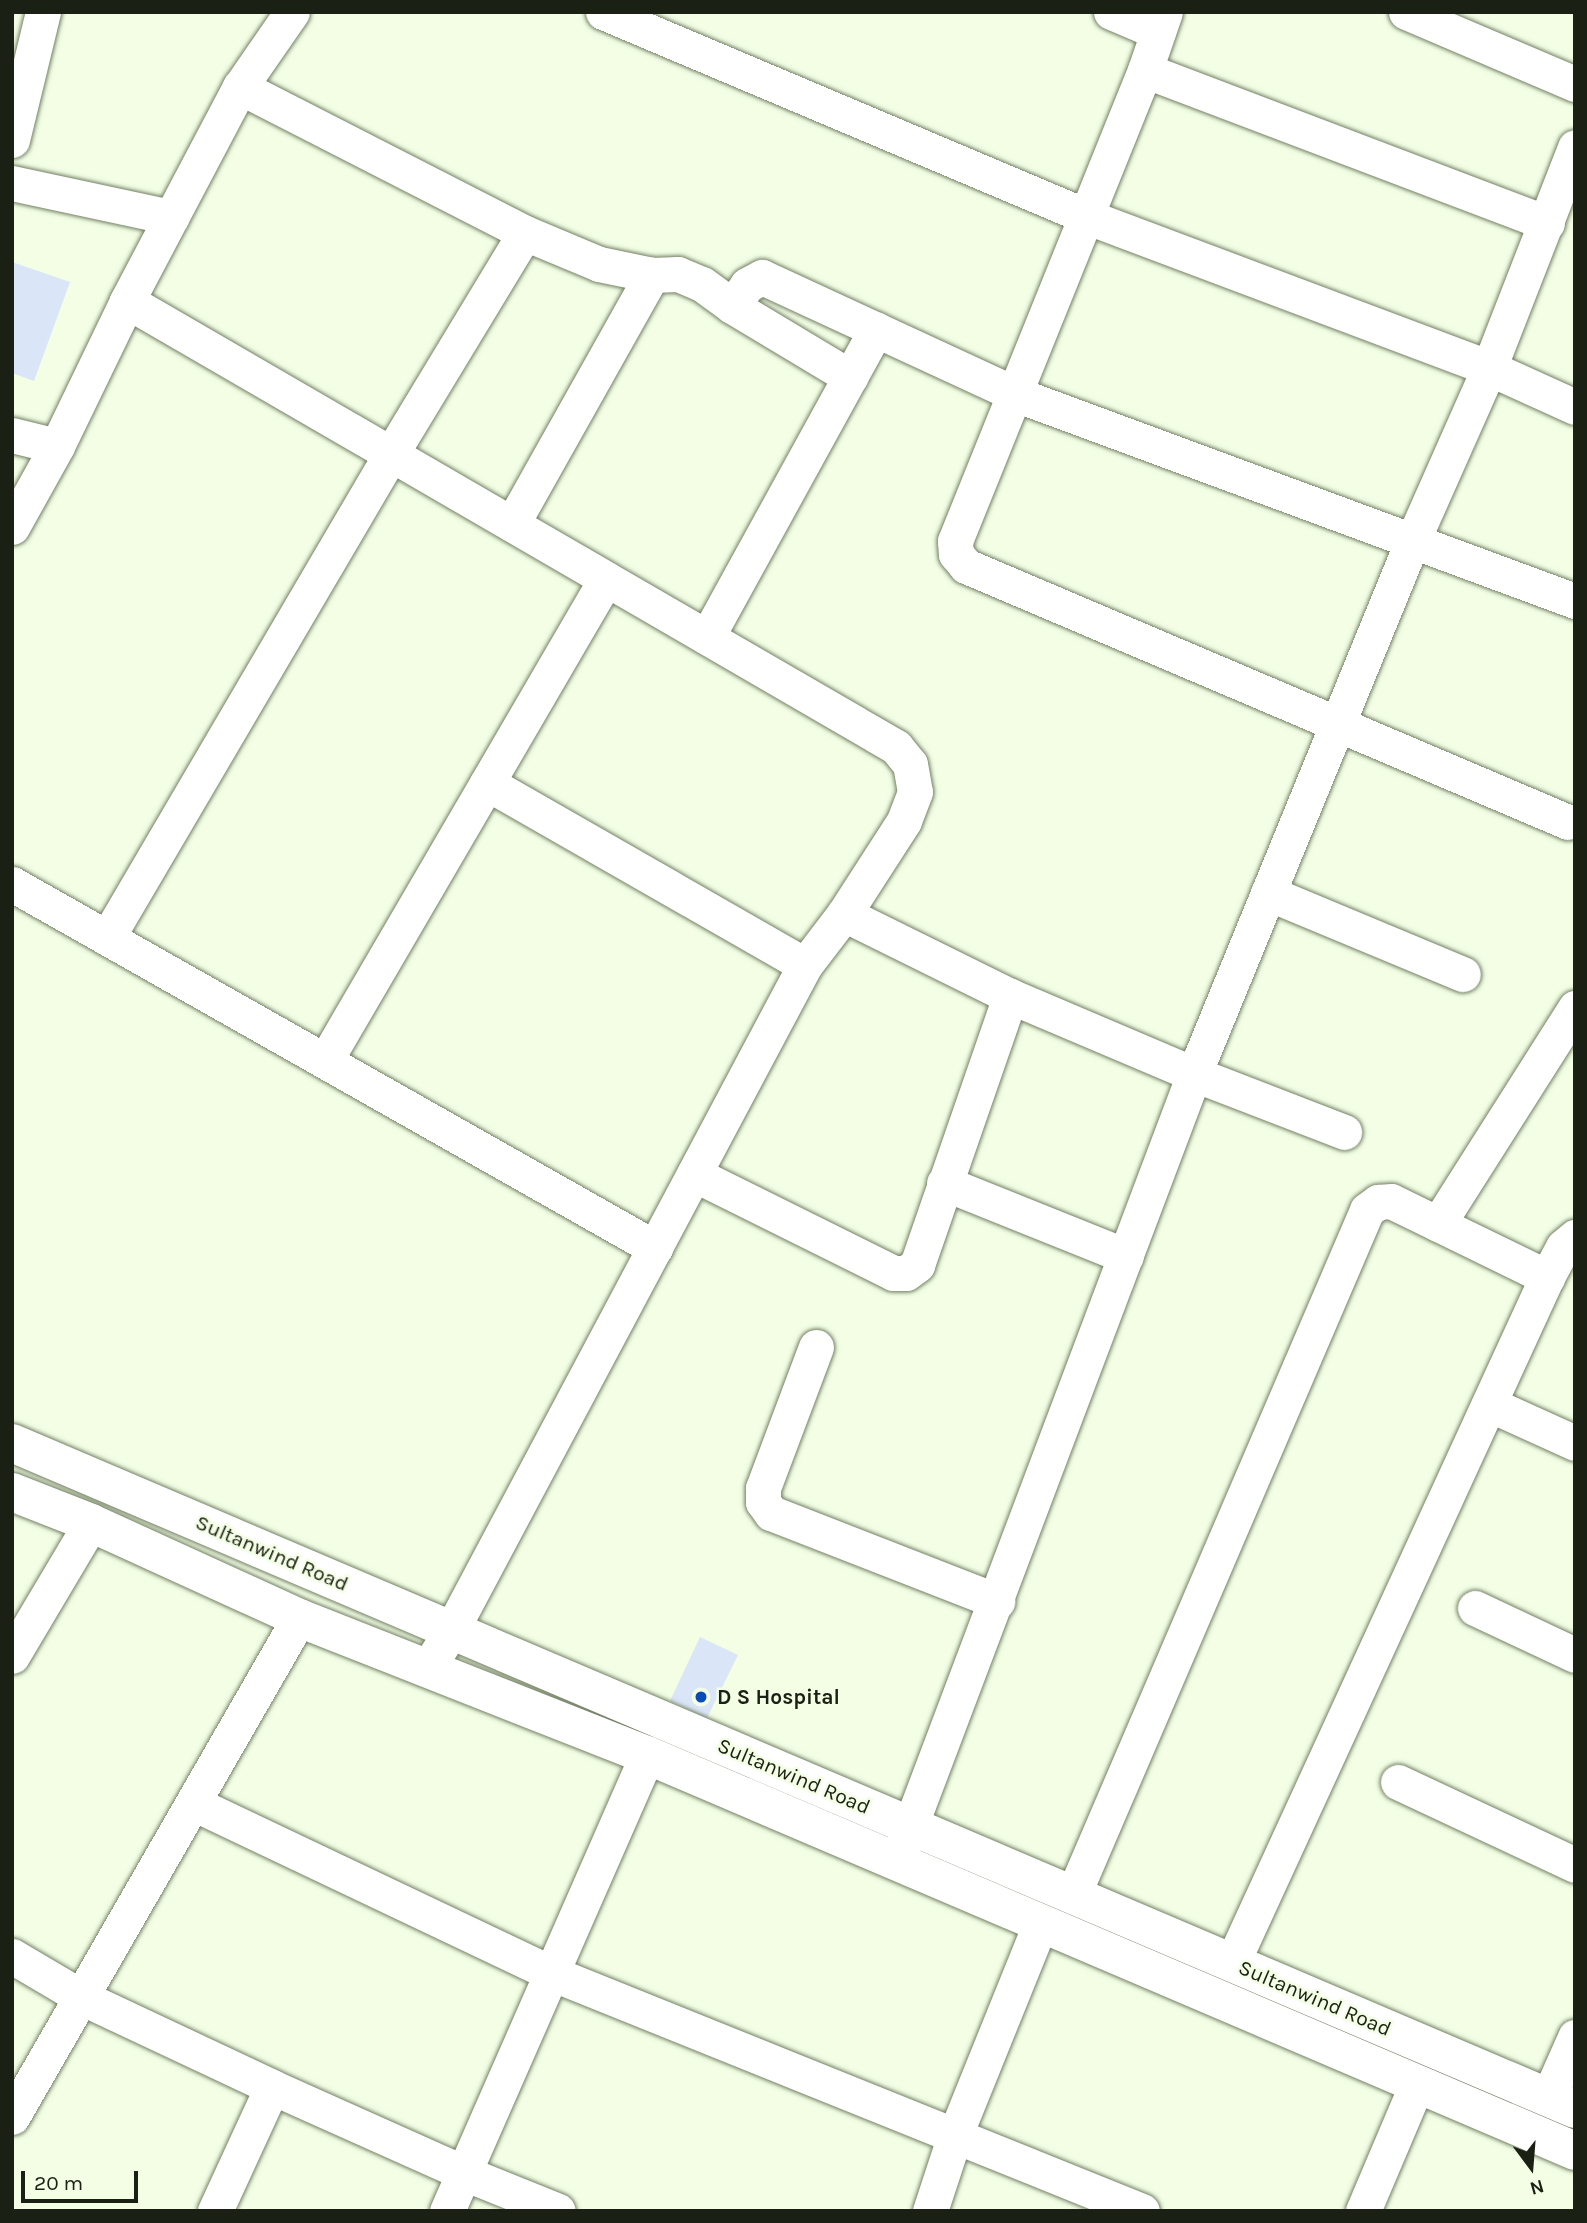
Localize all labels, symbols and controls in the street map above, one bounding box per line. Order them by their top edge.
street label: Sultanwind Road [192,1509,352,1597]
place label: D S Hospital [717,1684,840,1710]
marker: D S Hospital [691,1687,711,1707]
street label: Sultanwind Road [714,1732,874,1820]
street label: Sultanwind Road [1235,1954,1395,2042]
north arrow [1496,2132,1566,2202]
scale bar [24,2156,142,2200]
text: 20 m [34,2171,83,2195]
text: N [1527,2175,1546,2200]

